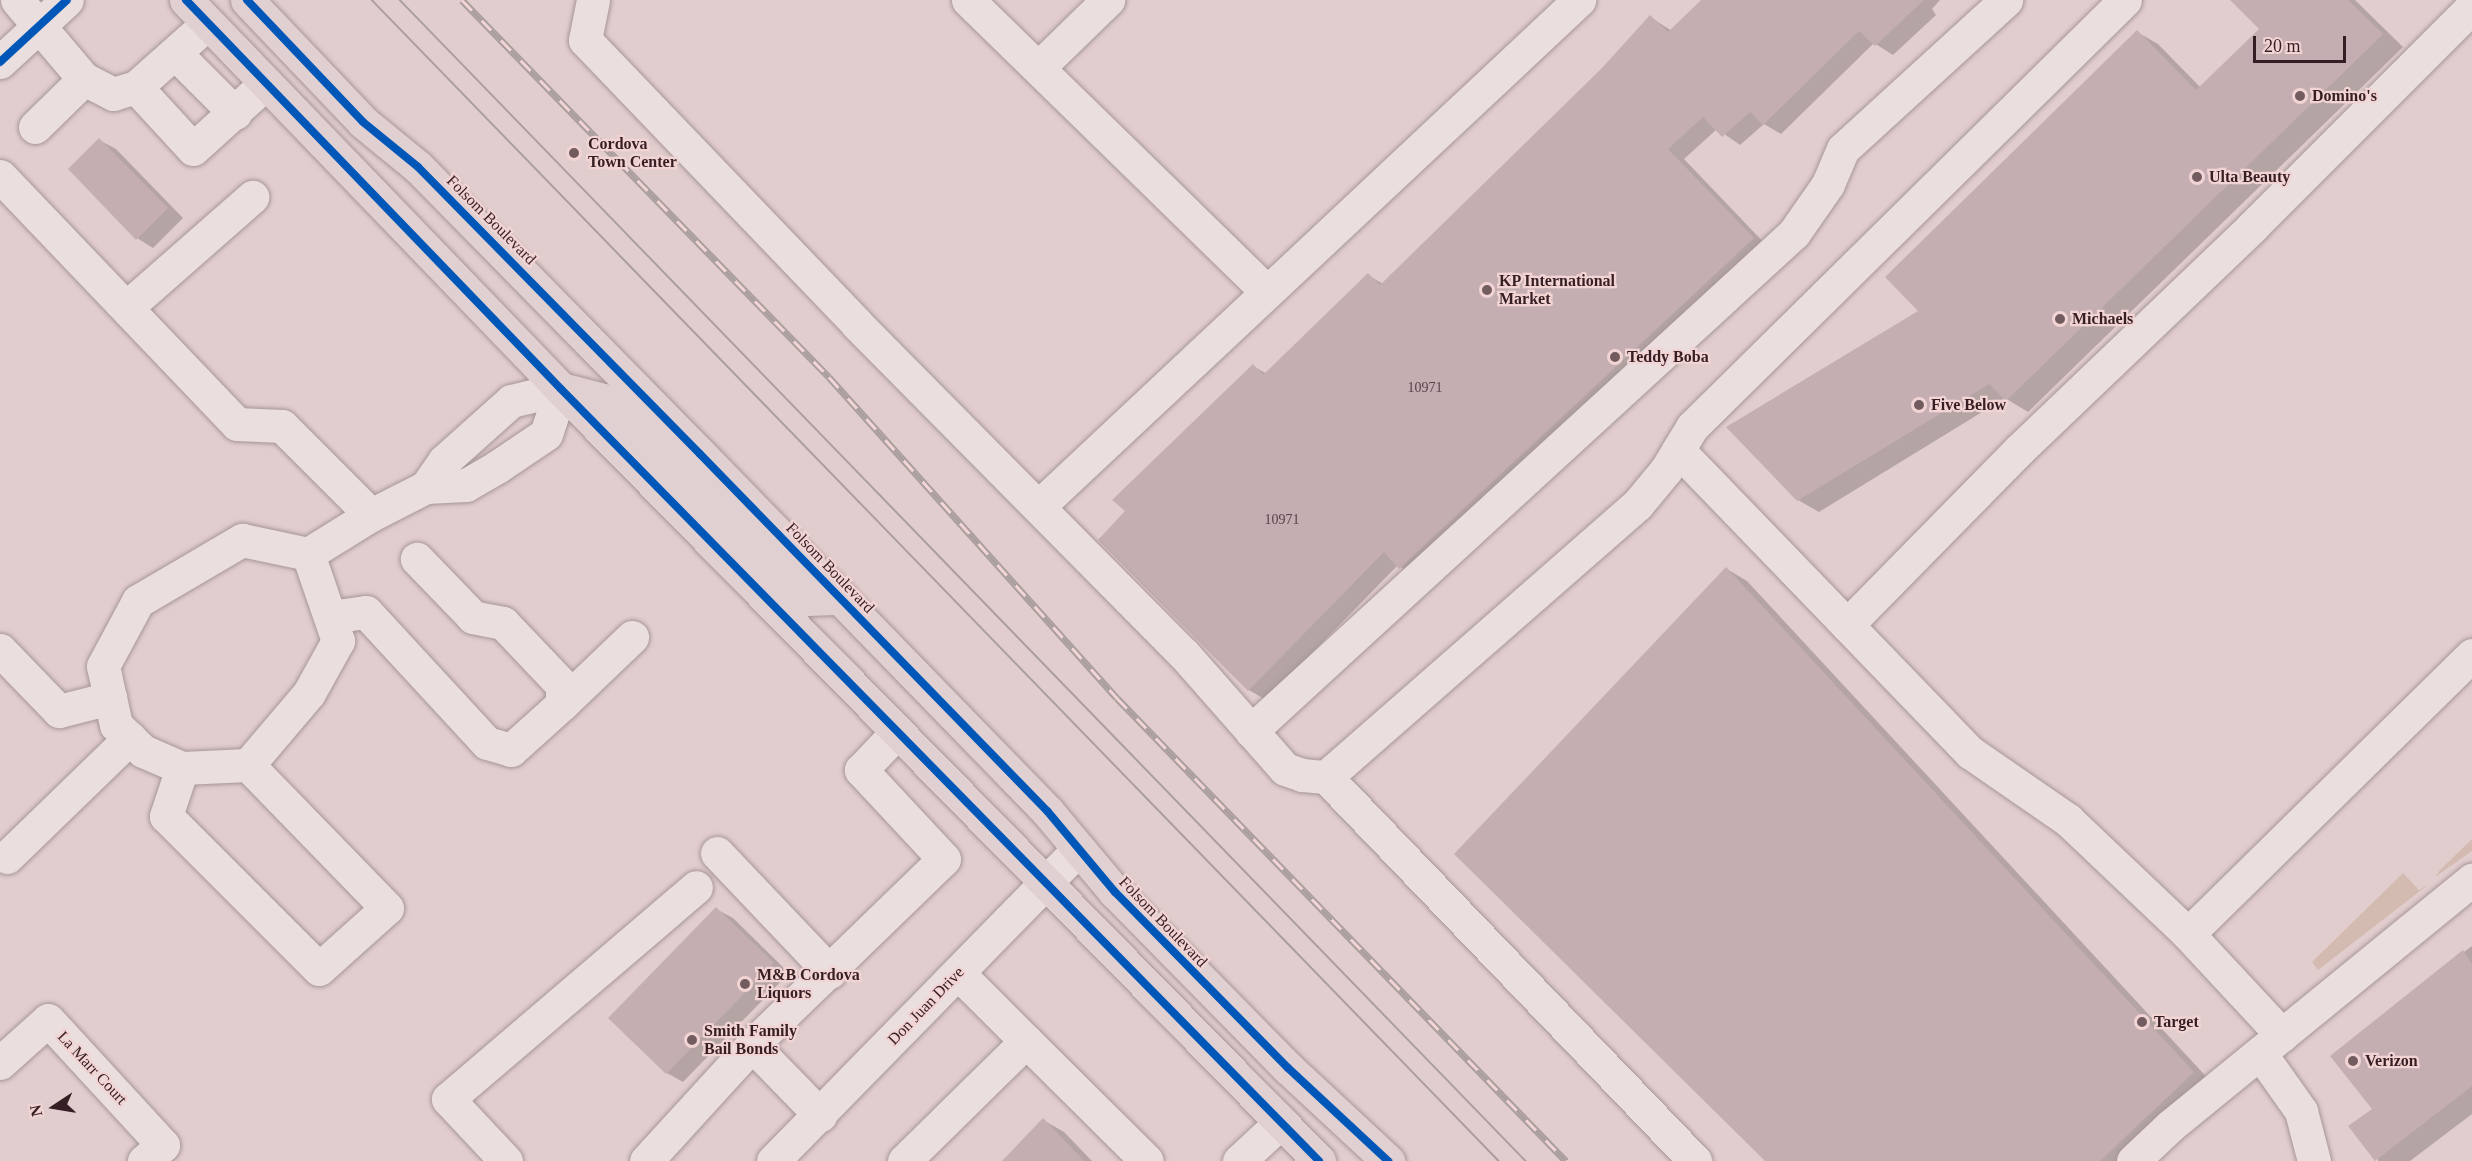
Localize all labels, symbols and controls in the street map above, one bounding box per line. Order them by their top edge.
scale bar [2256,24,2349,62]
text: 20 m [2264,36,2301,56]
place label: Domino's [2312,86,2377,106]
marker: Domino's [2293,89,2307,103]
place label: Cordova Town Center [588,134,677,172]
marker: Cordova Town Center [565,144,583,162]
place label: Ulta Beauty [2209,167,2290,187]
marker: Ulta Beauty [2190,170,2204,184]
street label: Folsom Boulevard [442,171,540,269]
place label: KP International Market [1499,271,1616,309]
marker: KP International Market [1480,283,1494,297]
place label: Michaels [2072,309,2133,329]
marker: Michaels [2053,312,2067,326]
place label: Teddy Boba [1627,347,1709,367]
marker: Teddy Boba [1608,350,1622,364]
house number: 10971 [1408,380,1442,396]
place label: Five Below [1931,395,2006,415]
marker: Five Below [1912,398,1926,412]
house number: 10971 [1264,512,1300,528]
street label: Folsom Boulevard [782,519,878,617]
street label: Folsom Boulevard [1115,873,1211,971]
street label: Don Juan Drive [884,963,968,1049]
place label: M&B Cordova Liquors [757,965,860,1003]
marker: M&B Cordova Liquors [738,977,752,991]
place label: Target [2154,1012,2199,1032]
marker: Target [2135,1015,2149,1029]
place label: Smith Family Bail Bonds [704,1021,797,1059]
street label: La Marr Court [53,1027,131,1109]
marker: Smith Family Bail Bonds [685,1033,699,1047]
place label: Verizon [2365,1051,2418,1071]
marker: Verizon [2346,1054,2360,1068]
north arrow [24,1077,84,1137]
text: N [26,1103,45,1118]

